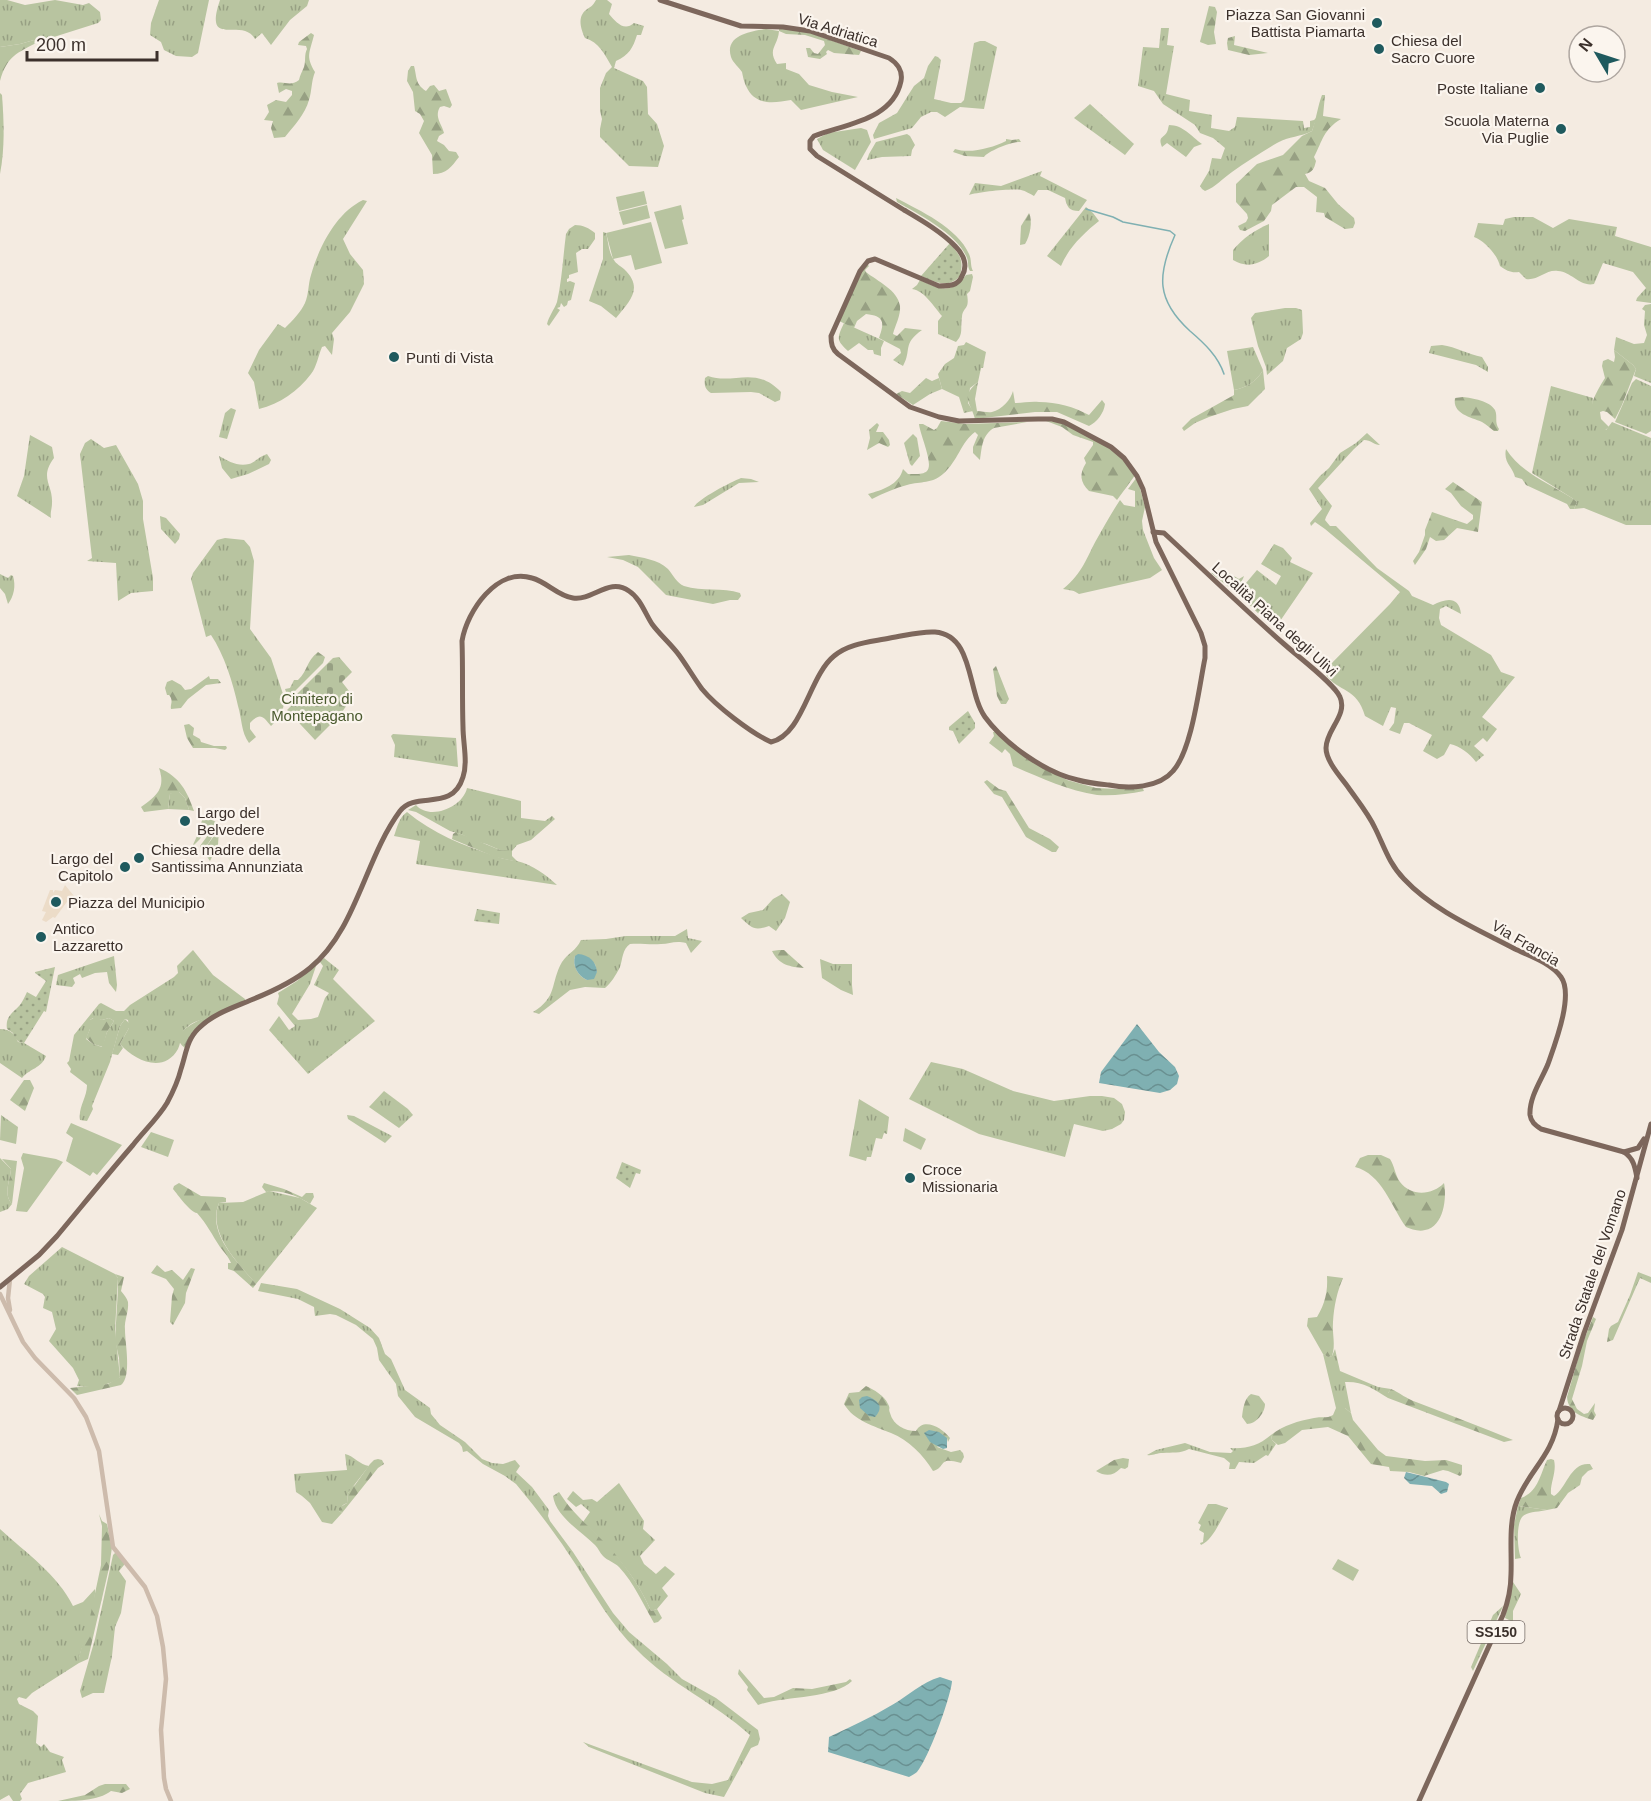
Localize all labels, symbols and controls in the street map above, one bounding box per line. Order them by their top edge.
place label: Piazza San Giovanni Battista Piamarta [1226,6,1366,40]
street label: Via Adriatica [796,10,881,50]
marker: Piazza San Giovanni Battista Piamarta [1370,16,1384,30]
scale bar [27,24,158,62]
north arrow [1567,24,1627,84]
place label: Chiesa del Sacro Cuore [1391,32,1475,66]
text: 200 m [36,35,86,55]
text: N [1575,35,1596,55]
marker: Chiesa del Sacro Cuore [1372,42,1386,56]
place label: Poste Italiane [1437,80,1528,97]
marker: Poste Italiane [1533,81,1547,95]
place label: Scuola Materna Via Puglie [1444,112,1550,146]
marker: Scuola Materna Via Puglie [1554,122,1568,136]
place label: Punti di Vista [406,349,494,366]
marker: Punti di Vista [387,350,401,364]
street label: Località Piana degli Ulivi [1209,558,1341,680]
park label: Cimitero di Montepagano [271,690,363,724]
place label: Largo del Belvedere [197,804,265,838]
marker: Largo del Belvedere [178,814,192,828]
place label: Chiesa madre della Santissima Annunziata [151,841,303,875]
place label: Largo del Capitolo [50,850,113,884]
marker: Chiesa madre della Santissima Annunziata [132,851,146,865]
marker: Largo del Capitolo [118,860,132,874]
place label: Piazza del Municipio [68,894,205,911]
marker: Piazza del Municipio [49,895,63,909]
street label: Via Francia [1489,917,1564,970]
place label: Antico Lazzaretto [53,920,123,954]
marker: Antico Lazzaretto [34,930,48,944]
place label: Croce Missionaria [922,1161,999,1195]
marker: Croce Missionaria [903,1171,917,1185]
street label: Strada Statale del Vomano [1555,1187,1629,1361]
road number: SS150 [1468,1621,1524,1643]

